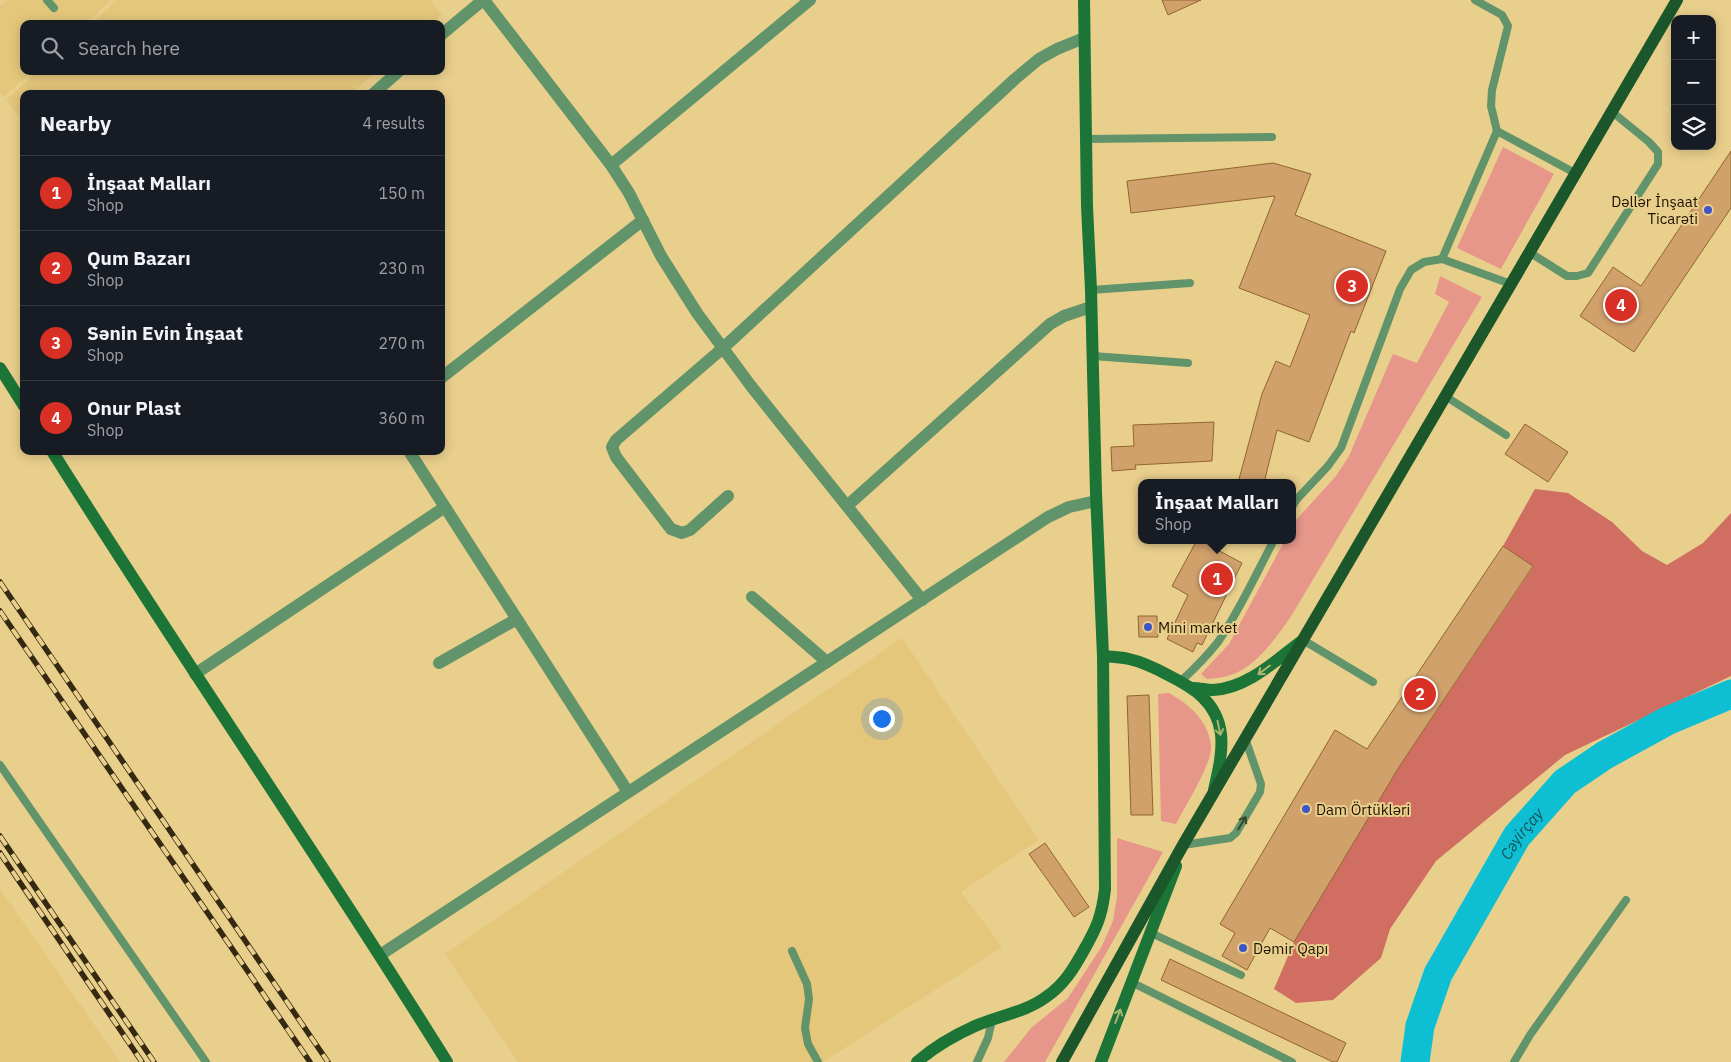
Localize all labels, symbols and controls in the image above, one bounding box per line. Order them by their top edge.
map controls [1671,15,1716,150]
button: + [1671,15,1716,60]
search box [20,20,445,75]
icon: search [38,34,66,62]
text: Search here [78,36,180,60]
button: − [1671,60,1716,105]
button: layers [1671,105,1716,150]
text: Nearby [40,109,111,137]
text: 4 results [362,113,425,133]
text: İnşaat Malları [87,171,211,195]
text: 1 [51,183,61,203]
text: 150 m [378,183,425,203]
place label: Dəllər İnşaat Ticarəti [1611,192,1698,228]
text: Shop [87,195,124,215]
marker: Dəllər İnşaat Ticarəti [1702,204,1714,216]
text: Qum Bazarı [87,246,191,270]
text: 2 [51,258,61,278]
text: 230 m [378,258,425,278]
pin: 3 [1336,267,1368,305]
text: Shop [87,270,124,290]
pin: 4 [1605,286,1637,324]
text: Sənin Evin İnşaat [87,321,243,345]
text: 3 [51,333,61,353]
text: 270 m [378,333,425,353]
text: Shop [87,345,124,365]
text: Onur Plast [87,396,181,420]
text: 4 [51,408,61,428]
text: 360 m [378,408,425,428]
text: Shop [87,420,124,440]
popup [1138,479,1296,544]
text: İnşaat Malları [1155,490,1279,514]
text: Shop [1155,514,1192,534]
pin: 1 [1201,560,1233,598]
place label: Mini market [1158,618,1238,637]
marker: Mini market [1142,621,1154,633]
one-way arrow [1258,664,1271,675]
pin: 2 [1404,675,1436,713]
your location [869,706,895,732]
one-way arrow [1215,719,1224,735]
place label: Dam Örtükləri [1316,800,1410,819]
marker: Dam Örtükləri [1300,803,1312,815]
water label: Cəyirçay [1496,803,1548,863]
one-way arrow [1237,816,1247,830]
place label: Dəmir Qapı [1253,939,1328,958]
marker: Dəmir Qapı [1237,942,1249,954]
one-way arrow [1114,1009,1123,1025]

